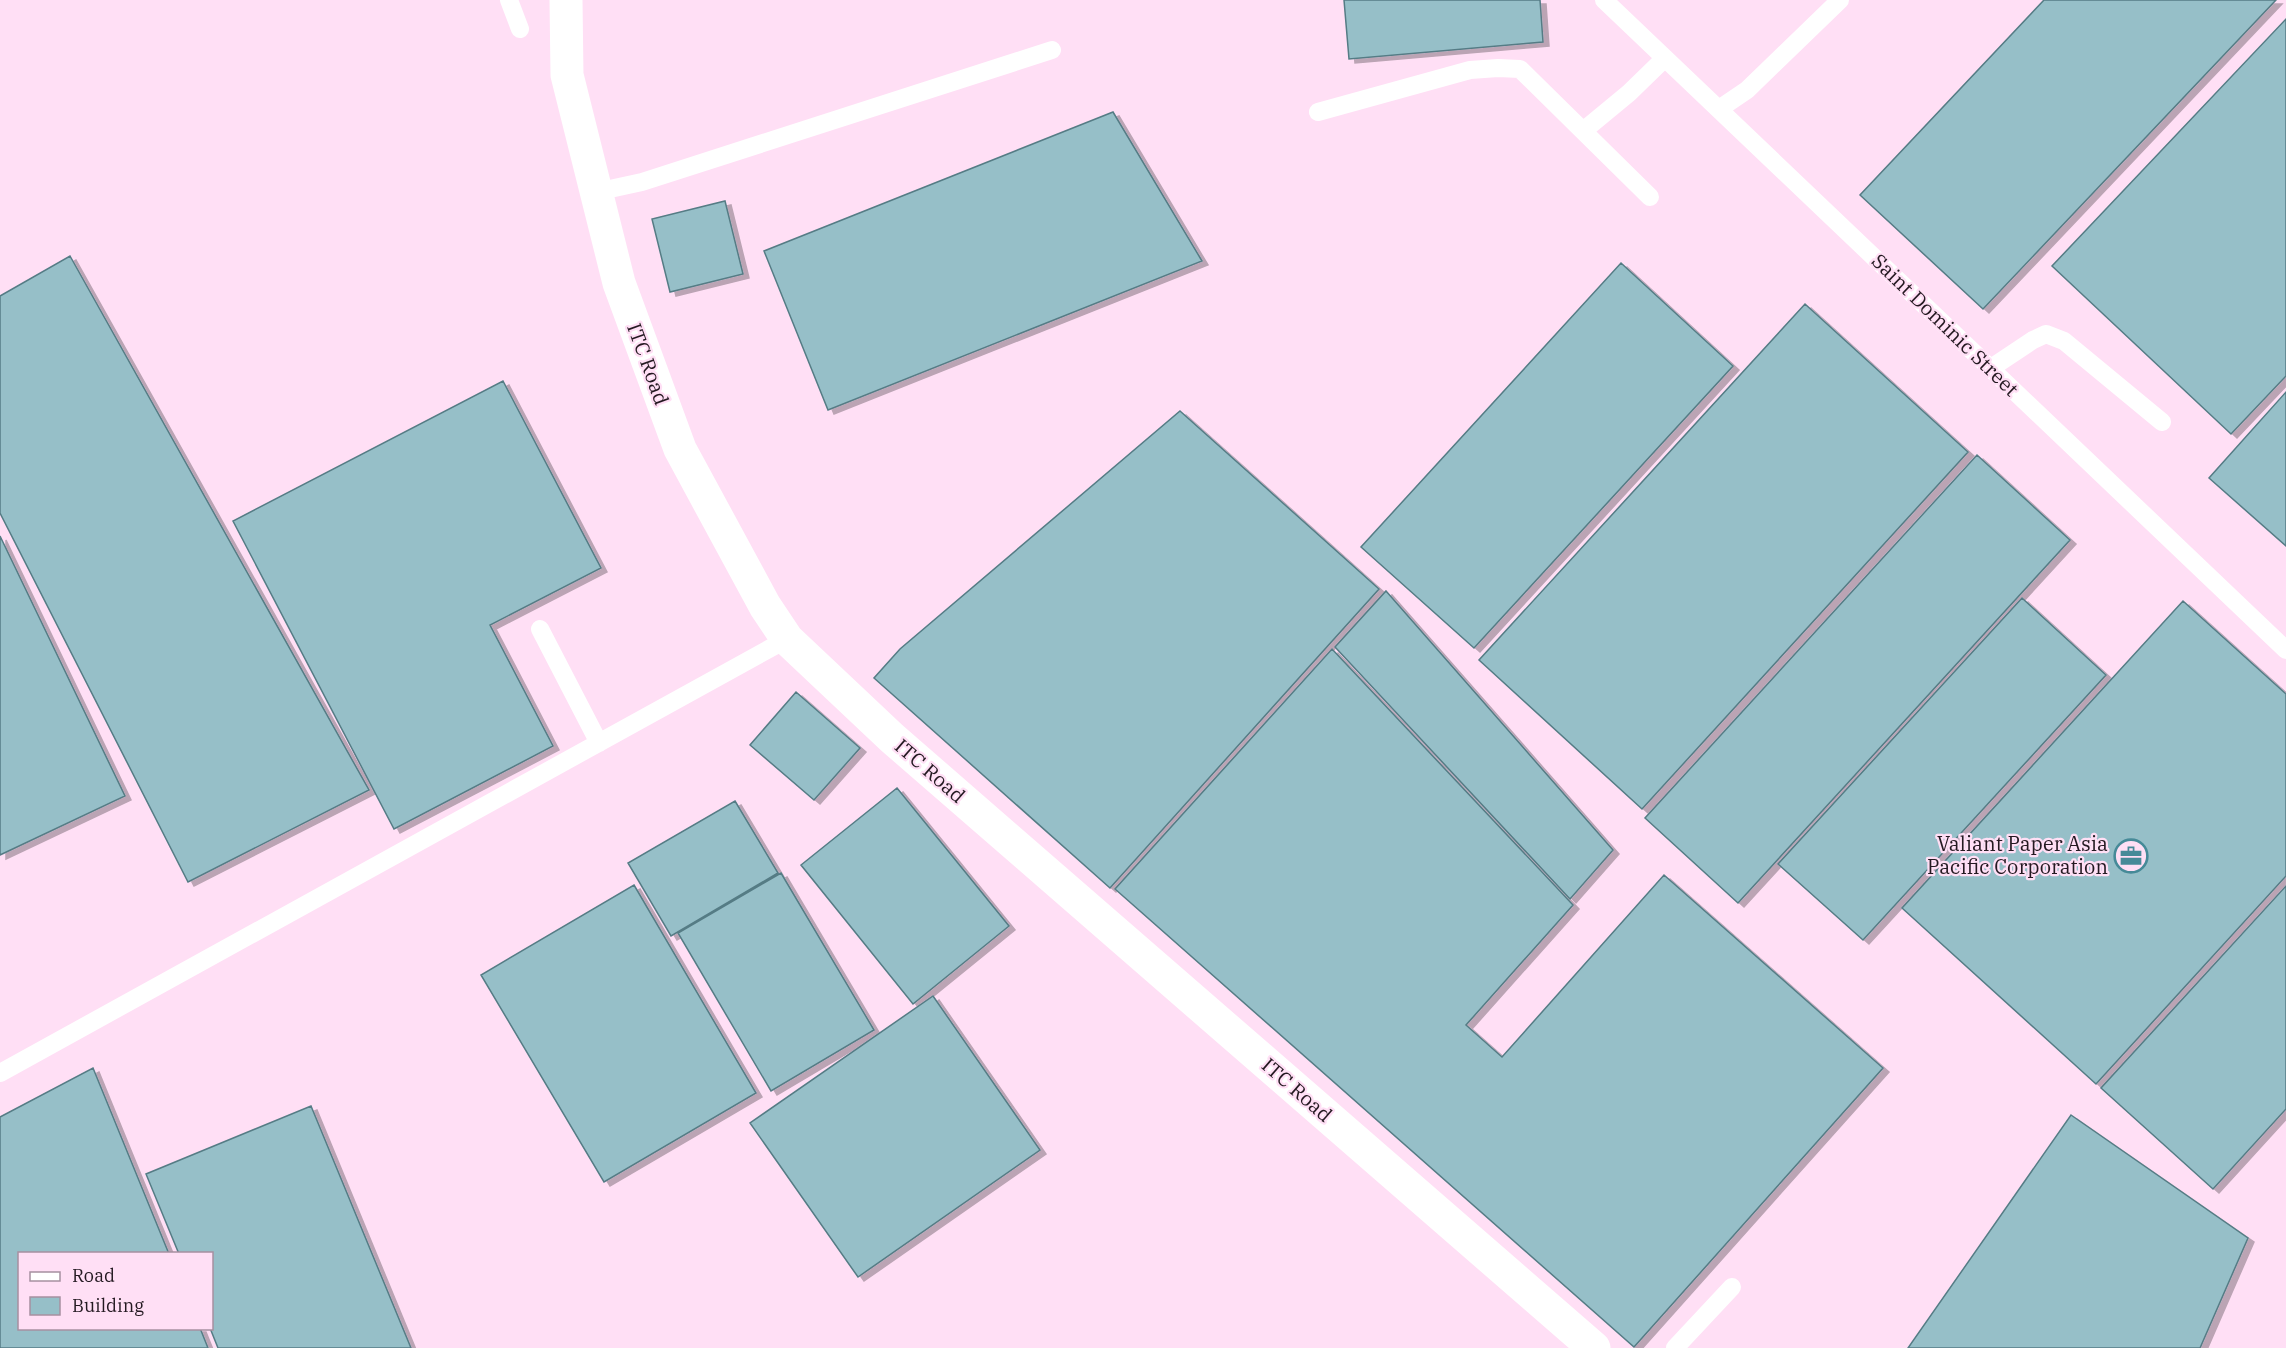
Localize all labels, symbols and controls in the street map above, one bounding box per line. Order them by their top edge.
street label: Saint Dominic Street [1866,247,2025,402]
street label: ITC Road [621,319,676,408]
street label: ITC Road [889,733,971,809]
place label: Valiant Paper Asia Pacific Corporation [1927,830,2108,880]
office icon: Valiant Paper Asia Pacific Corporation [2113,838,2149,874]
street label: ITC Road [1256,1052,1338,1128]
legend [18,1252,213,1330]
text: Road [72,1264,115,1287]
text: Building [72,1294,144,1317]

